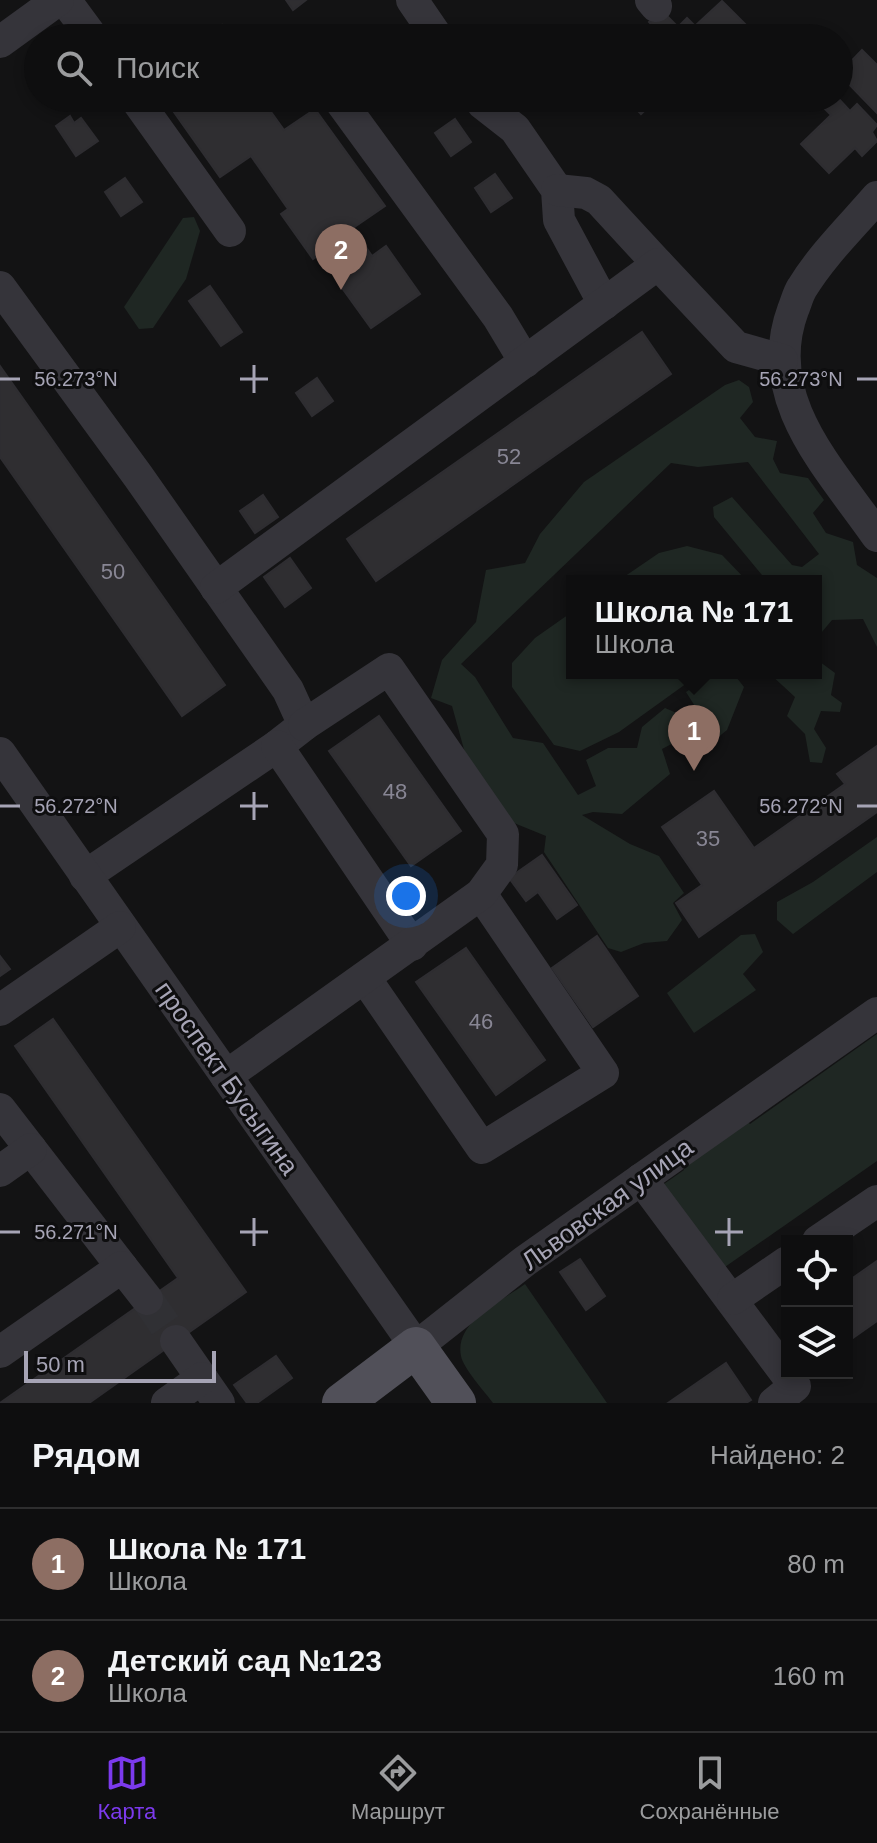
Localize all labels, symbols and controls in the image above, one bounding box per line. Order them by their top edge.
search box [24,24,853,112]
icon: search [52,46,96,90]
text: Поиск [116,51,199,84]
pin: 2 [315,224,367,290]
text: 56.273°N [34,368,118,390]
text: 56.273°N [759,368,843,390]
house number: 52 [497,444,521,469]
house number: 50 [101,559,125,584]
popup [566,575,822,679]
text: Школа № 171 [595,595,793,628]
text: Школа [595,629,674,659]
pin: 1 [668,705,720,771]
house number: 48 [383,779,407,804]
text: 56.272°N [34,795,118,817]
text: 56.272°N [759,795,843,817]
house number: 35 [696,826,720,851]
your location [386,876,426,916]
street label: проспект Бусыгина [149,976,305,1181]
house number: 46 [469,1009,493,1034]
street label: Львовская улица [516,1132,699,1276]
text: 56.271°N [34,1221,118,1243]
map controls [781,1235,853,1379]
button: locate [781,1235,853,1307]
button: layers [781,1307,853,1379]
scale bar [24,1347,216,1383]
text: 50 m [36,1352,85,1377]
text: Рядом [32,1436,141,1474]
text: Найдено: 2 [710,1440,845,1470]
text: Школа № 171 [108,1532,306,1565]
text: 1 [51,1549,65,1579]
text: 80 m [787,1549,845,1579]
text: Школа [108,1566,187,1596]
text: Детский сад №123 [108,1644,382,1677]
text: 2 [51,1661,65,1691]
text: 160 m [773,1661,845,1691]
text: Школа [108,1678,187,1708]
tab: Карта [97,1751,156,1825]
tab: Маршрут [351,1751,445,1825]
tab: Сохранённые [640,1751,780,1825]

